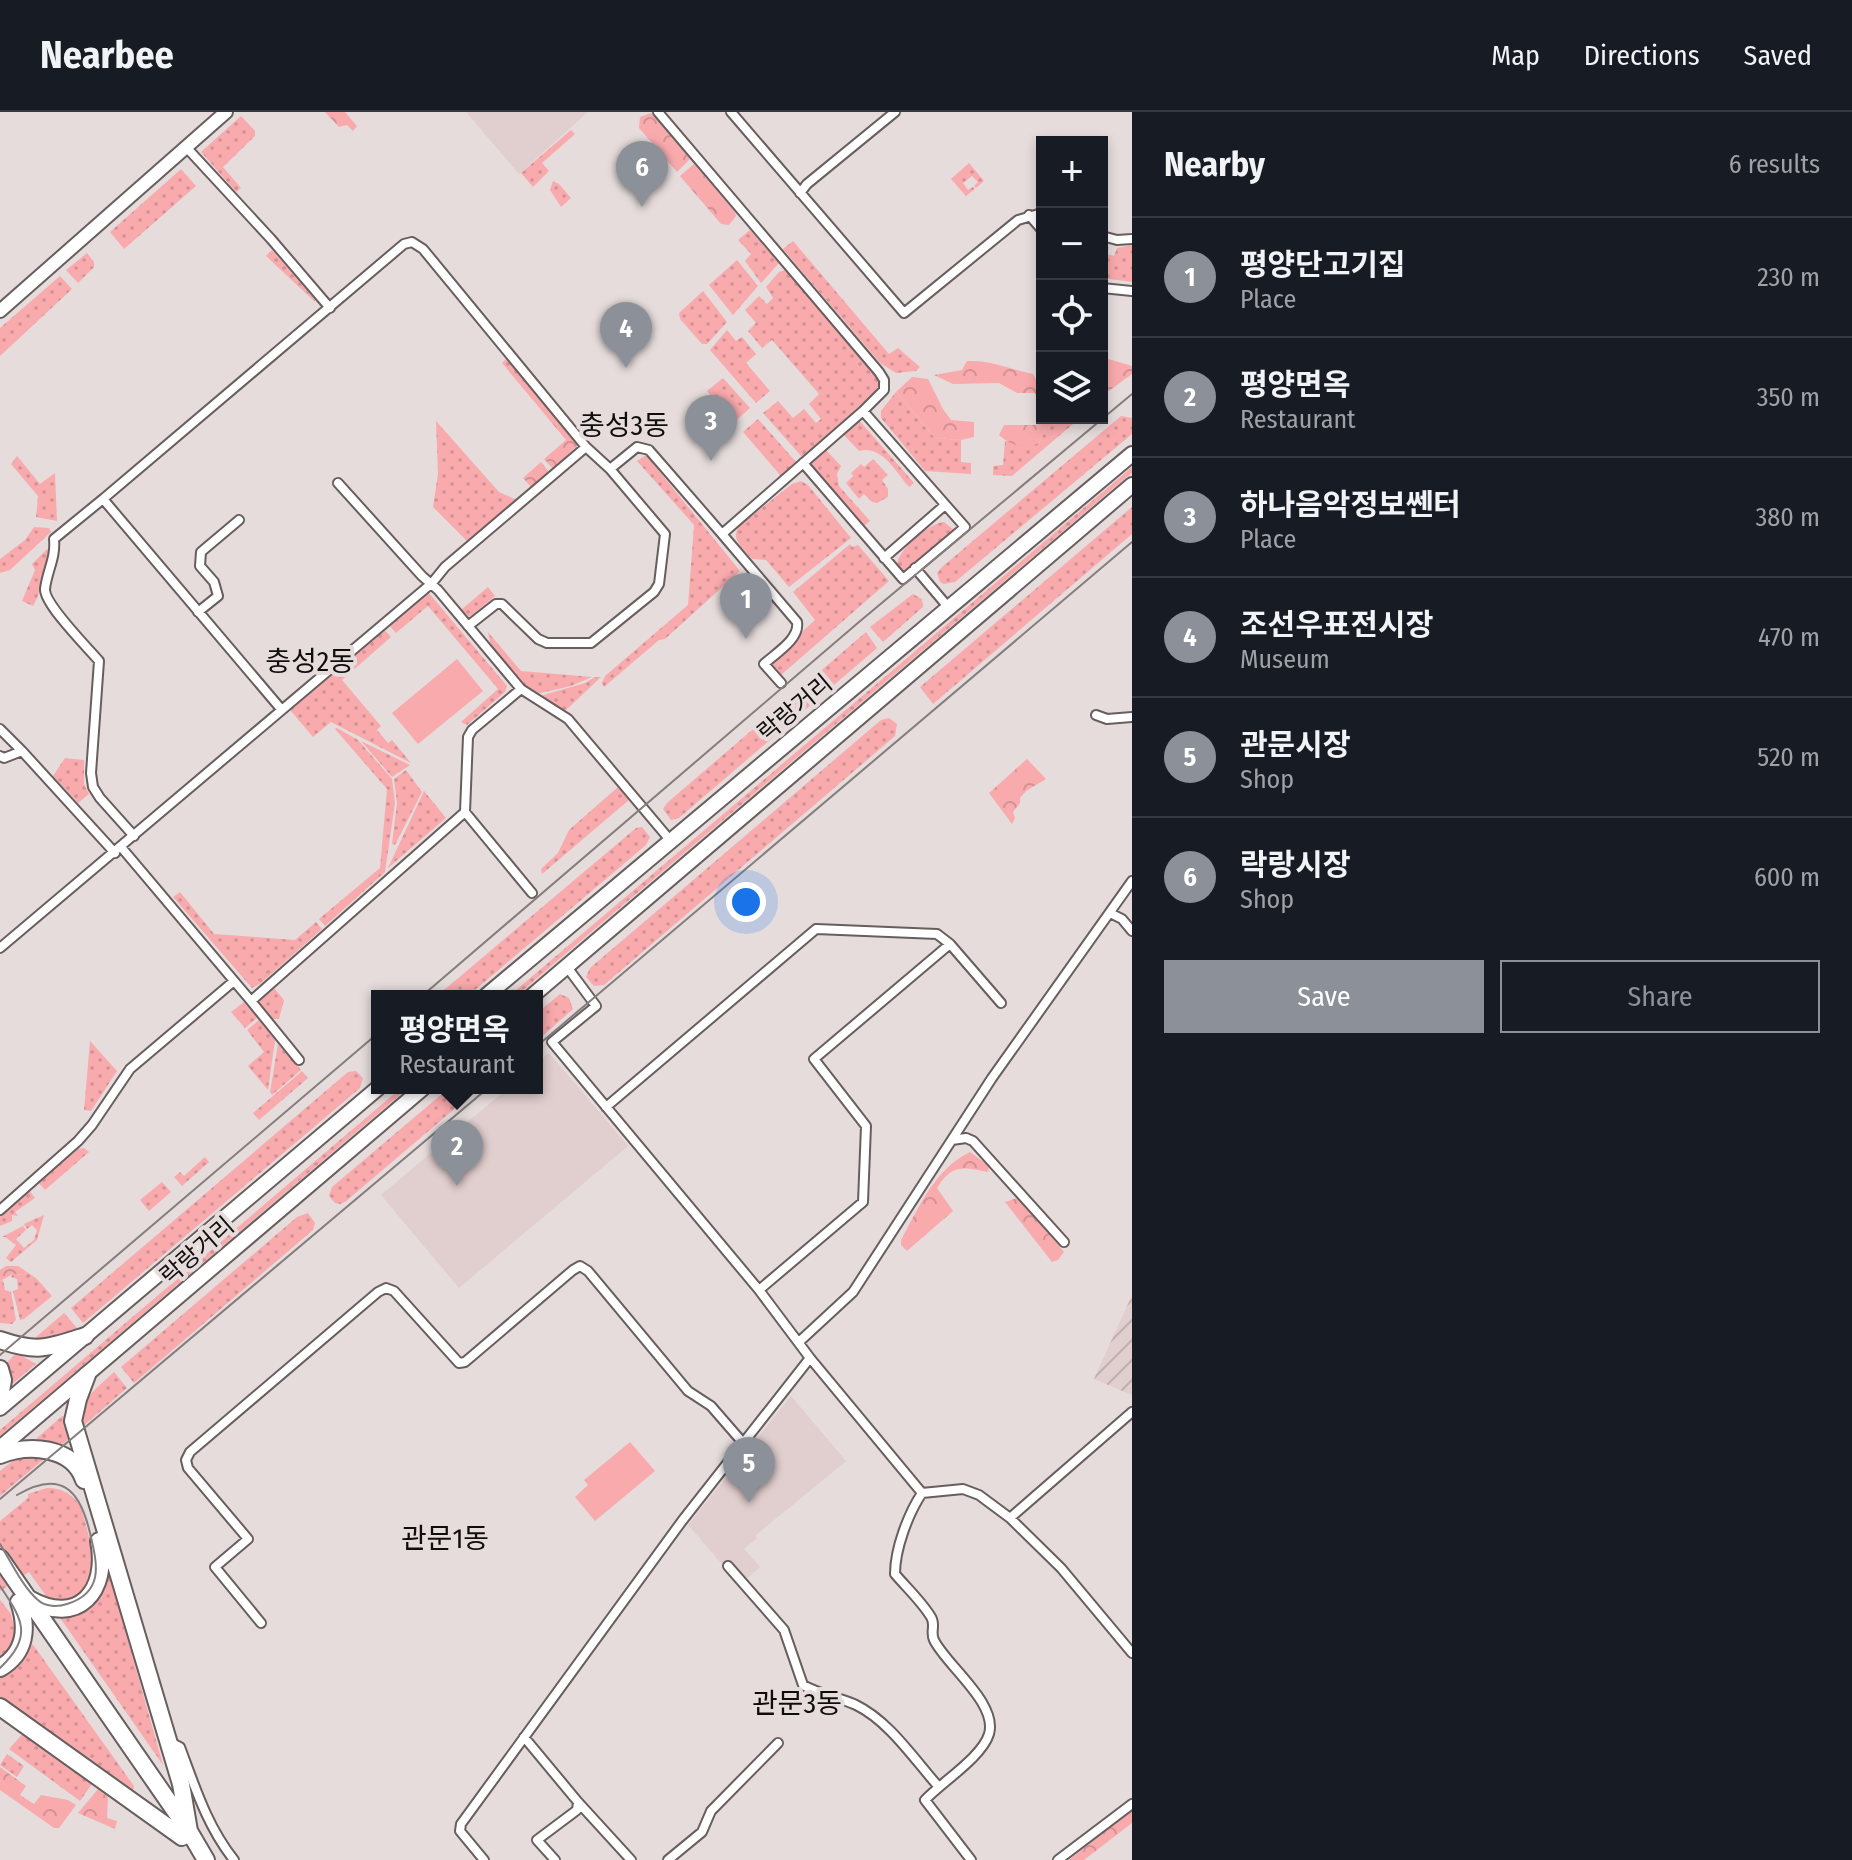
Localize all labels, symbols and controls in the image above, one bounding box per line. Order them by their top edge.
text: Nearbee [40,32,174,78]
text: Map [1491,39,1540,72]
text: Directions [1584,39,1700,72]
text: Saved [1744,39,1812,72]
map controls [1036,136,1108,424]
button: + [1036,136,1108,208]
pin: 6 [616,141,668,207]
text: Nearby [1164,144,1265,185]
text: 6 results [1729,149,1820,180]
button: − [1036,208,1108,280]
text: 평양단고기집 [1240,247,1406,283]
text: 1 [1185,262,1196,293]
text: 230 m [1757,262,1820,293]
button: locate [1036,280,1108,352]
text: Place [1240,284,1296,315]
pin: 4 [600,302,652,368]
button: layers [1036,352,1108,424]
text: 평양면옥 [1240,367,1350,403]
text: 2 [1184,382,1196,413]
text: 350 m [1757,382,1820,413]
pin: 3 [685,395,737,461]
text: Restaurant [1240,404,1356,435]
district label: 충성3동 [579,409,669,442]
text: 하나음악정보쎈터 [1240,487,1461,523]
text: 3 [1184,502,1196,533]
text: 380 m [1756,502,1820,533]
text: Place [1240,524,1296,555]
pin: 1 [720,573,772,639]
text: 조선우표전시장 [1240,607,1433,643]
text: 4 [1183,622,1197,653]
text: 470 m [1758,622,1820,653]
text: Museum [1240,644,1330,675]
district label: 충성2동 [265,645,355,678]
street label: 락랑거리 [752,669,838,747]
text: 관문시장 [1240,727,1350,763]
text: 5 [1184,742,1196,773]
text: 520 m [1757,742,1820,773]
text: Shop [1240,764,1294,795]
text: 락랑시장 [1240,847,1350,883]
text: 6 [1183,862,1197,893]
text: 600 m [1754,862,1820,893]
your location [726,882,766,922]
text: Shop [1240,884,1294,915]
button: Save [1164,960,1484,1033]
button: Share [1500,960,1820,1033]
popup [371,990,543,1094]
text: 평양면옥 [399,1012,510,1048]
text: Restaurant [399,1049,515,1080]
pin: 2 [431,1120,483,1186]
street label: 락랑거리 [154,1211,240,1291]
pin: 5 [723,1437,775,1503]
district label: 관문1동 [401,1522,489,1555]
district label: 관문3동 [752,1687,842,1720]

